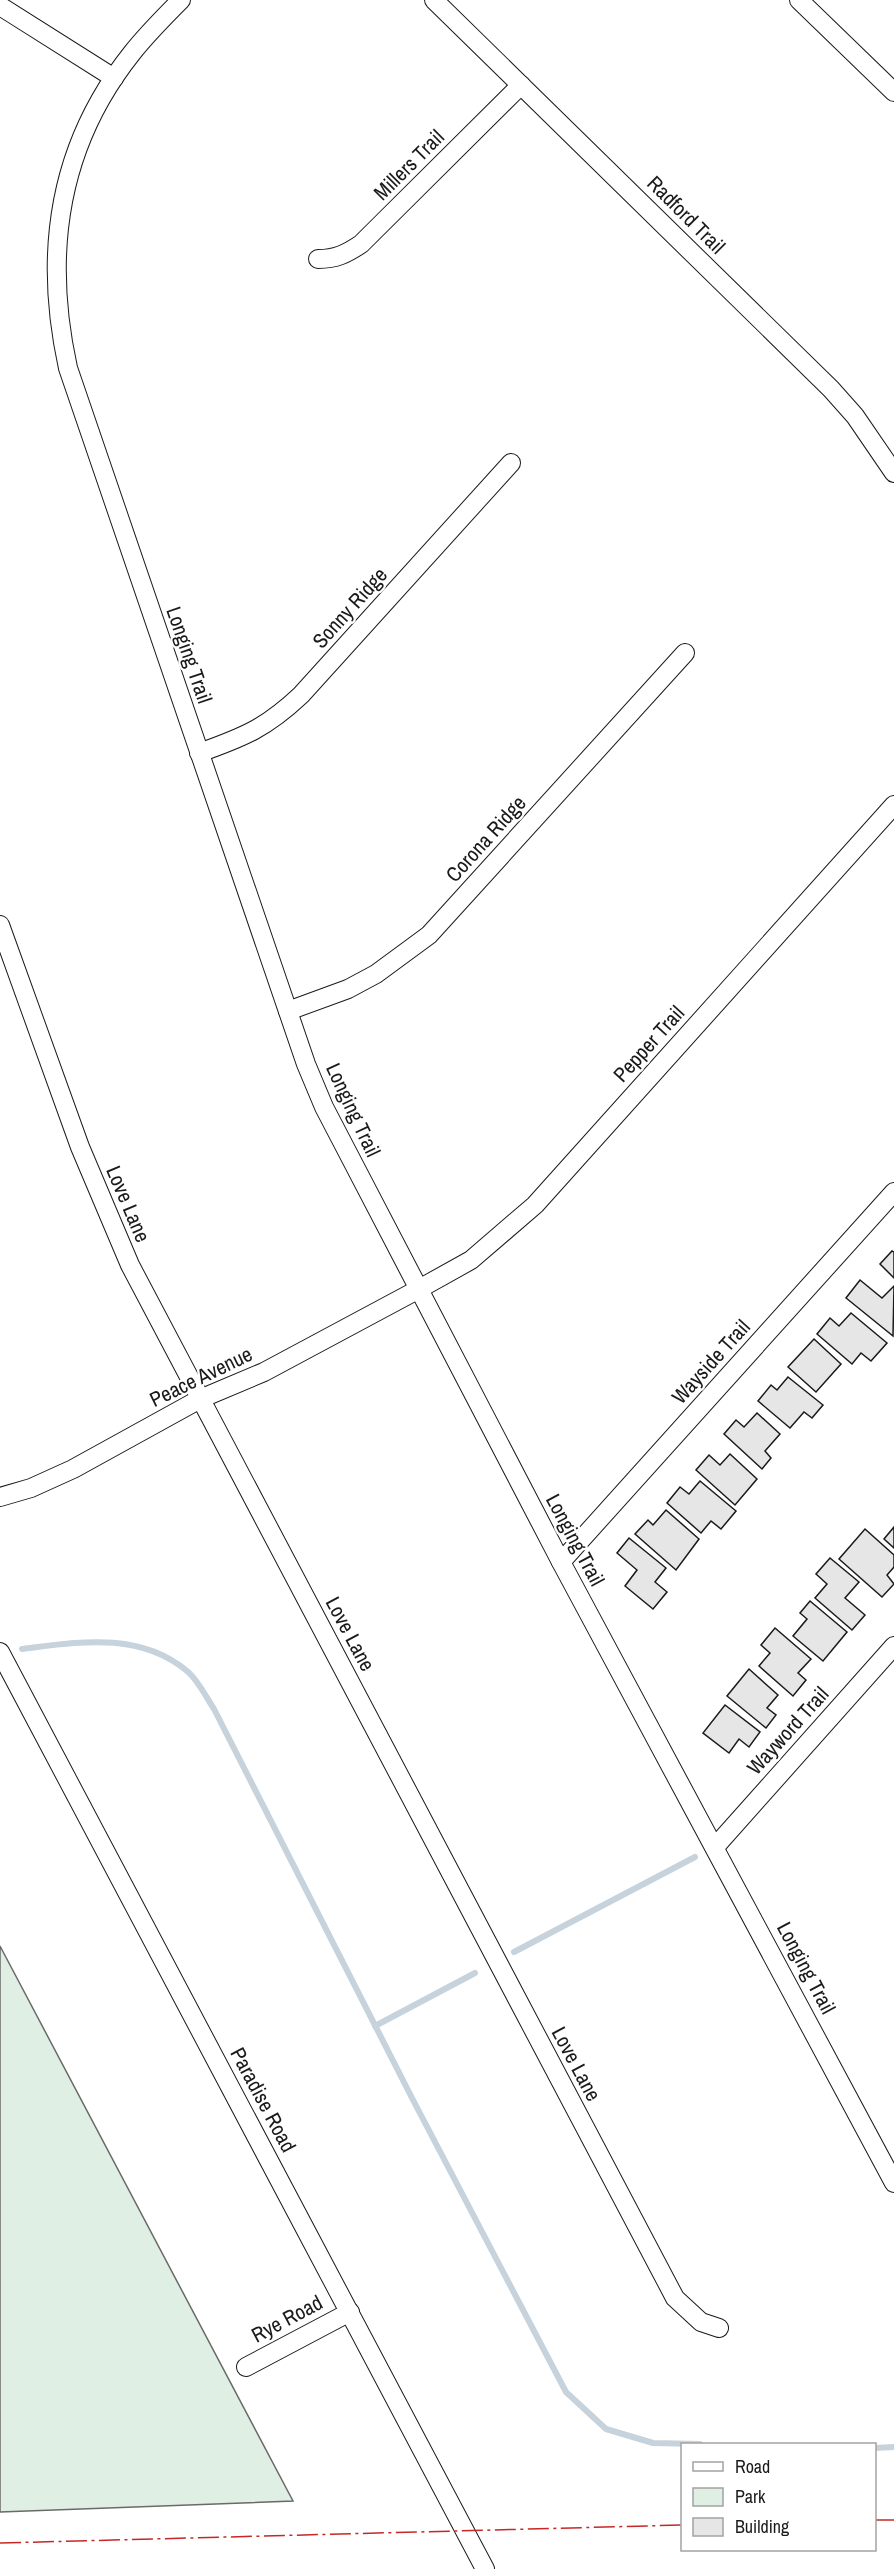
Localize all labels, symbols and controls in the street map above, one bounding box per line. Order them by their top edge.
street label: Millers Trail [367,123,450,206]
street label: Radford Trail [641,169,732,260]
street label: Sonny Ridge [306,561,394,654]
street label: Longing Trail [159,603,220,707]
street label: Corona Ridge [439,789,532,888]
street label: Pepper Trail [606,999,691,1088]
street label: Longing Trail [319,1058,388,1161]
street label: Love Lane [99,1161,158,1246]
street label: Wayside Trail [665,1313,756,1410]
street label: Peace Avenue [145,1339,257,1414]
street label: Longing Trail [539,1489,612,1591]
street label: Love Lane [319,1591,382,1676]
street label: Wayword Trail [740,1680,835,1781]
street label: Longing Trail [770,1917,843,2019]
street label: Love Lane [545,2021,608,2106]
street label: Paradise Road [224,2042,303,2157]
street label: Rye Road [246,2288,327,2349]
legend [681,2443,876,2551]
text: Road [735,2454,770,2479]
text: Park [735,2484,766,2509]
text: Building [735,2514,790,2539]

